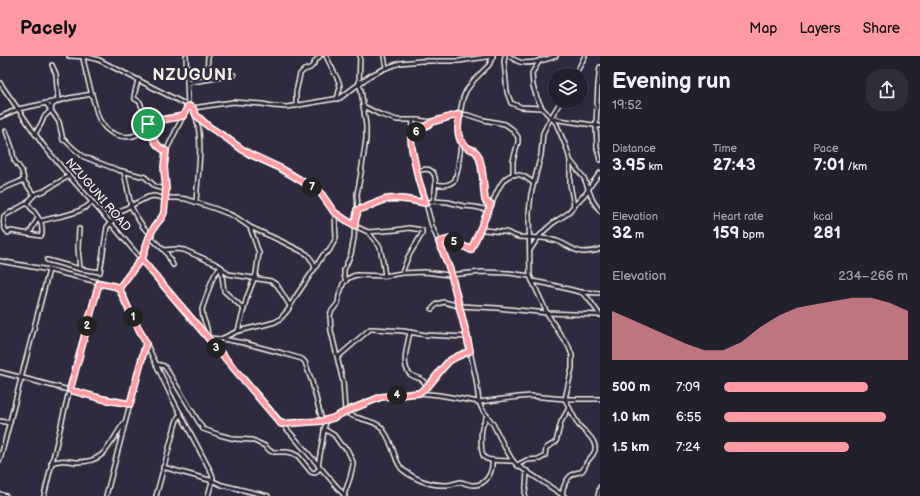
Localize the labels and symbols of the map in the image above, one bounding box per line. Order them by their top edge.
district label: NZUGUNI [153,66,233,85]
pin [131,107,165,141]
pin: 6 [406,122,426,142]
street label: NZUGUNI ROAD [62,155,134,235]
pin: 7 [302,177,322,197]
pin: 5 [444,232,464,252]
pin: 1 [123,307,143,327]
pin: 2 [77,316,97,336]
pin: 3 [206,338,226,358]
pin: 4 [387,385,407,405]

